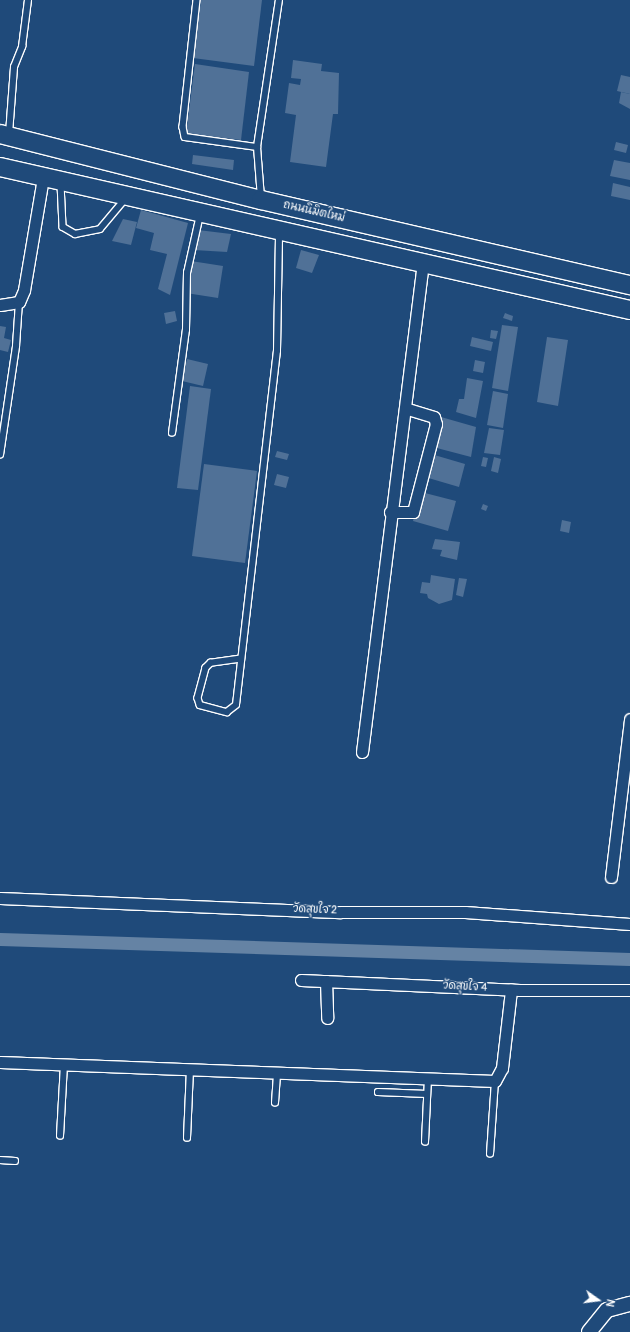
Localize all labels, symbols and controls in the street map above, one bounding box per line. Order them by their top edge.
street label: ถนนนิมิตใหม่ [282,198,346,226]
street label: วัดสุขใจ 2 [293,903,337,917]
street label: วัดสุขใจ 4 [443,979,487,995]
north arrow [578,1280,618,1320]
text: N [603,1298,617,1308]

